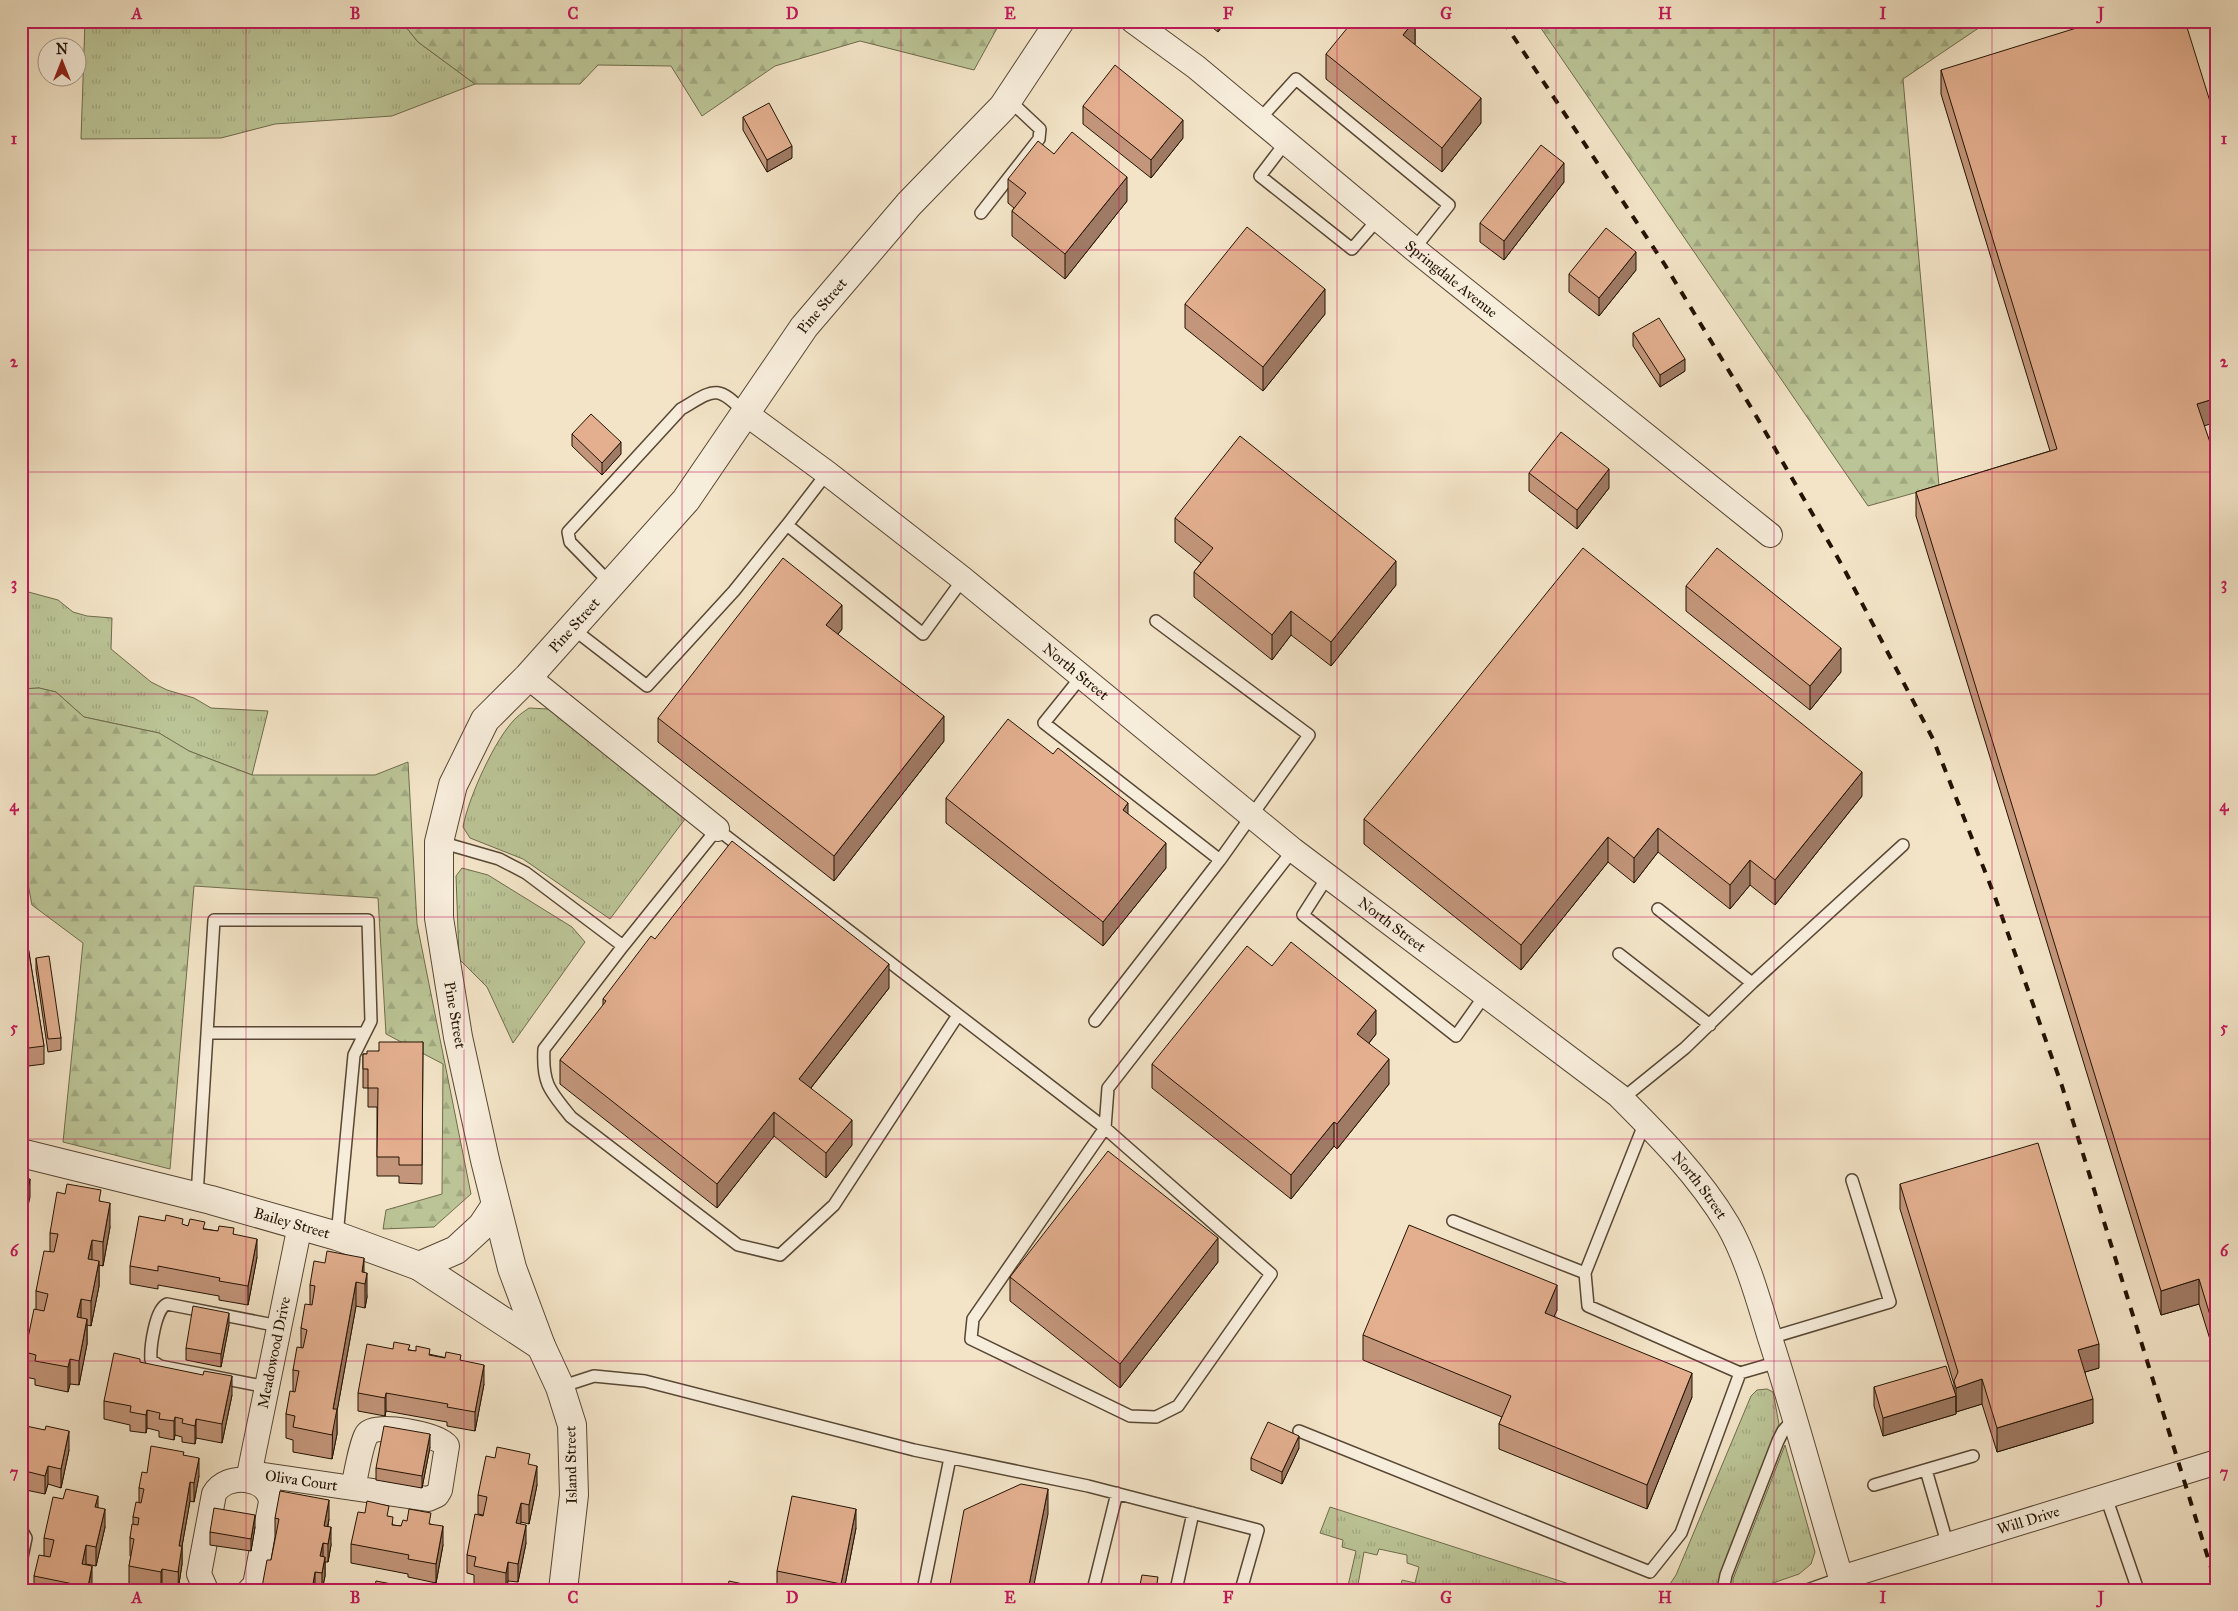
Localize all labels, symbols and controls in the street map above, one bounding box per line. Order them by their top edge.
text: A [131,4,143,23]
text: B [350,4,360,23]
text: C [568,4,579,23]
text: D [786,4,799,23]
text: E [1004,4,1016,23]
text: F [1223,4,1234,23]
text: G [1440,4,1452,23]
text: H [1658,4,1672,23]
text: I [1880,4,1887,23]
text: J [2096,4,2105,24]
north arrow [38,38,88,88]
text: N [56,41,68,58]
text: 1 [11,129,18,148]
text: 1 [2221,129,2228,148]
street label: Springdale Avenue [1402,237,1501,322]
street label: Pine Street [793,274,851,337]
text: 2 [10,352,19,371]
text: 2 [2220,352,2229,371]
text: 3 [11,574,17,594]
text: 3 [2221,574,2227,594]
street label: Pine Street [545,594,604,656]
street label: North Street [1039,639,1113,704]
text: 4 [10,796,20,816]
text: 4 [2220,796,2230,816]
street label: North Street [1355,893,1430,956]
street label: Pine Street [440,980,470,1051]
text: 5 [10,1018,18,1037]
text: 5 [2220,1018,2228,1037]
street label: North Street [1668,1148,1731,1223]
street label: Bailey Street [252,1204,333,1243]
text: 6 [10,1241,19,1260]
text: 6 [2220,1241,2229,1260]
street label: Meadowood Drive [254,1295,294,1410]
street label: Island Street [561,1425,581,1504]
text: 7 [10,1463,19,1482]
text: 7 [2220,1463,2229,1482]
street label: Oliva Court [264,1466,340,1495]
street label: Will Drive [1995,1502,2062,1538]
text: A [131,1588,143,1607]
text: B [350,1588,360,1607]
text: C [568,1588,579,1607]
text: D [786,1588,799,1607]
text: E [1004,1588,1016,1607]
text: F [1223,1588,1234,1607]
text: G [1440,1588,1452,1607]
text: H [1658,1588,1672,1607]
text: I [1880,1588,1887,1607]
text: J [2096,1588,2105,1608]

